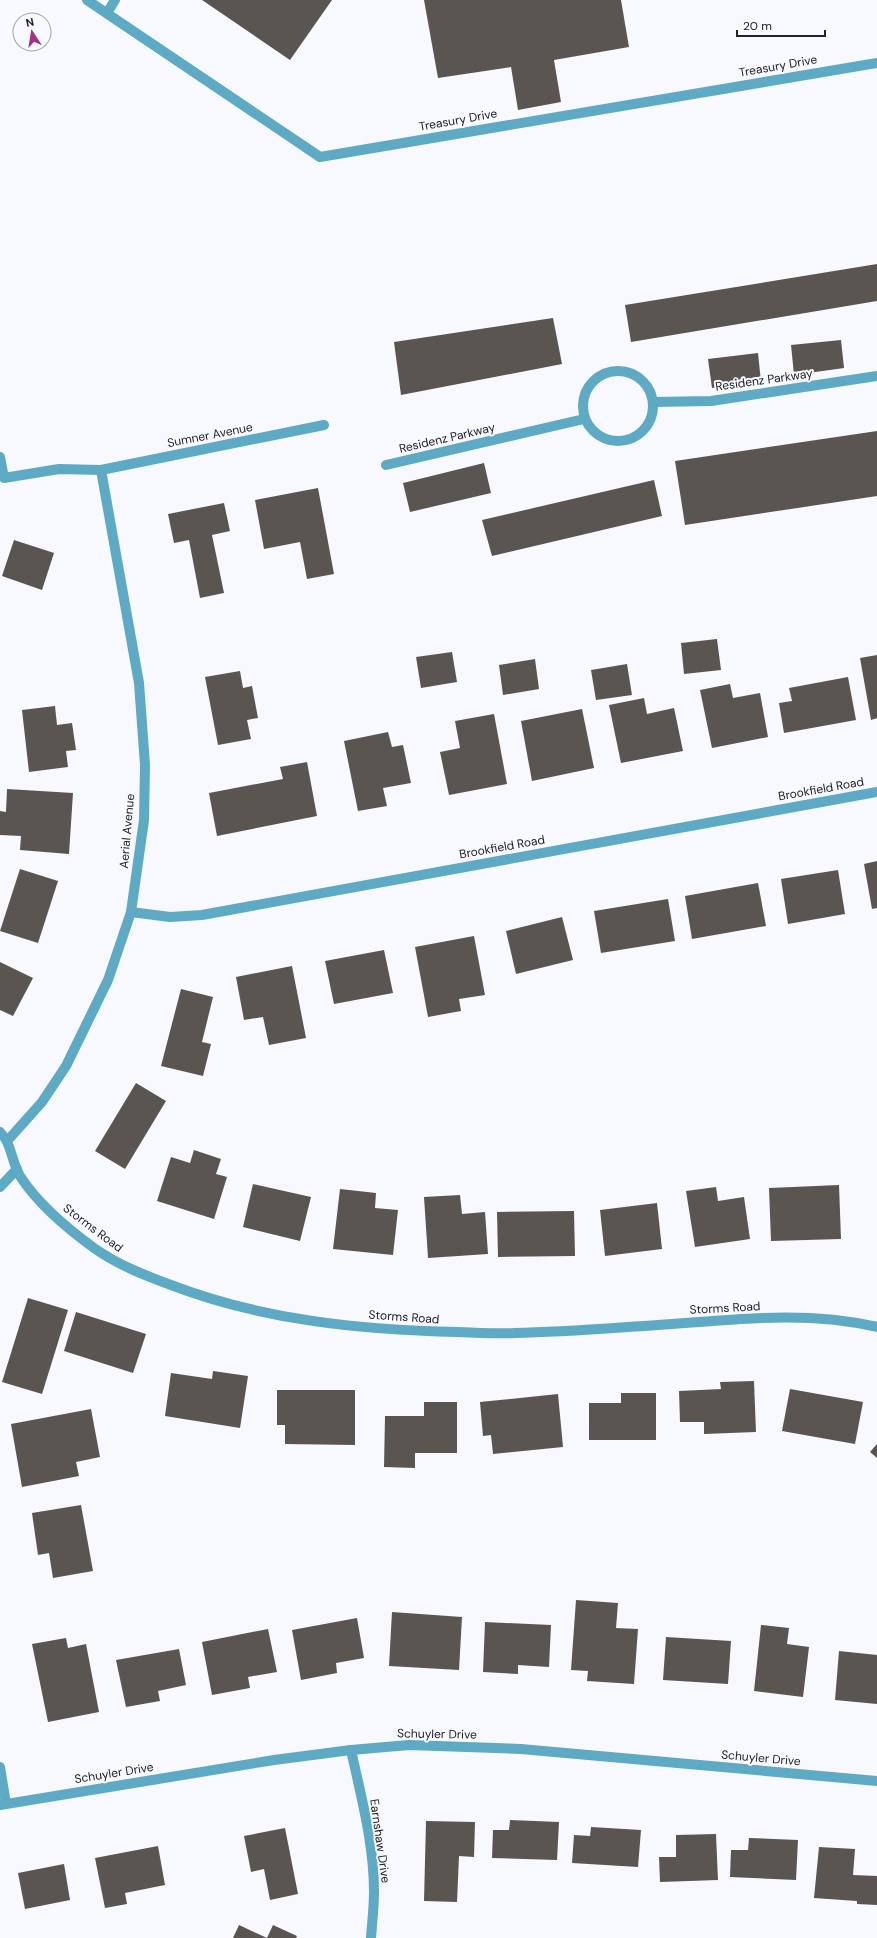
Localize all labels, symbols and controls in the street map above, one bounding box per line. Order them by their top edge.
north arrow [12,12,52,52]
scale bar [737,12,825,38]
text: N [25,15,35,30]
text: 20 m [743,18,772,34]
street label: Treasury Drive [738,51,819,81]
street label: Treasury Drive [418,105,499,135]
street label: Residenz Parkway [714,365,814,395]
street label: Sumner Avenue [166,419,254,451]
street label: Residenz Parkway [397,419,497,457]
street label: Brookfield Road [777,774,865,804]
street label: Aerial Avenue [116,793,138,869]
street label: Brookfield Road [458,832,546,862]
street label: Storms Road [60,1200,126,1256]
street label: Storms Road [689,1298,761,1318]
street label: Storms Road [368,1307,440,1327]
street label: Schuyler Drive [397,1725,477,1743]
street label: Schuyler Drive [721,1747,802,1769]
street label: Schuyler Drive [73,1759,155,1787]
street label: Earnshaw Drive [366,1798,394,1884]

